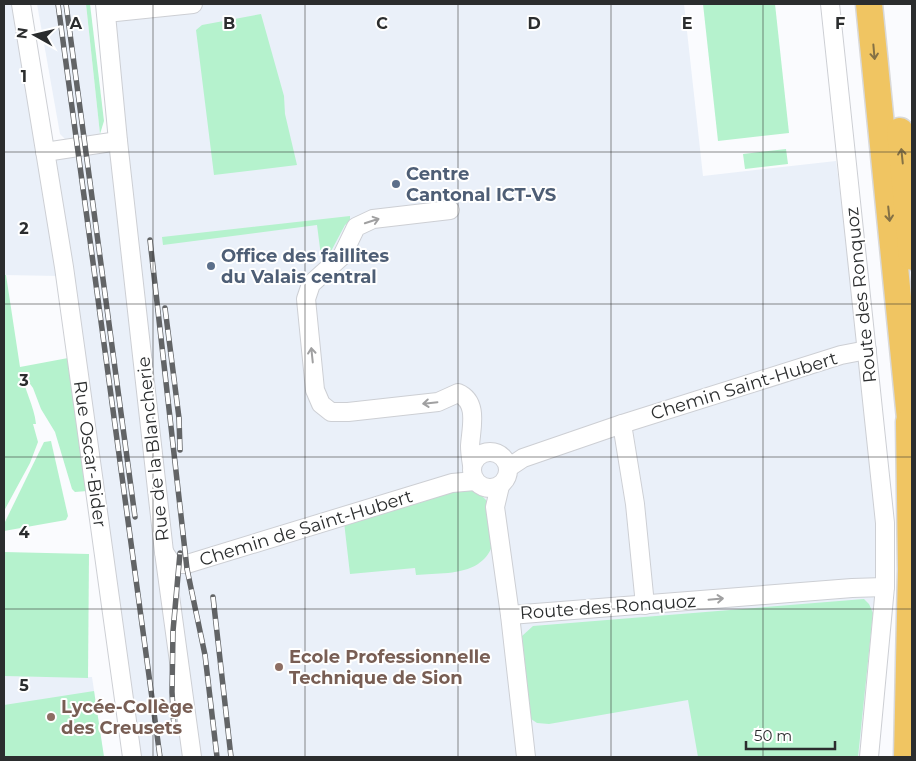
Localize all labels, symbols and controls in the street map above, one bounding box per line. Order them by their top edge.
north arrow [10,10,60,60]
text: A [69,14,83,33]
text: B [223,14,235,33]
text: C [376,14,388,33]
text: D [527,14,541,33]
text: E [682,14,692,33]
text: F [835,14,845,33]
text: N [12,26,32,40]
one-way arrow [869,44,879,60]
text: 1 [21,67,27,86]
one-way arrow [897,149,907,165]
place label: Centre Cantonal ICT-VS [406,163,556,206]
marker: Centre Cantonal ICT-VS [390,178,402,190]
street label: Route des Ronquoz [841,206,881,384]
one-way arrow [885,206,894,222]
one-way arrow [363,216,379,225]
text: 2 [19,219,29,238]
place label: Office des faillites du Valais central [221,245,389,288]
marker: Office des faillites du Valais central [205,260,217,272]
one-way arrow [307,347,317,363]
street label: Chemin Saint-Hubert [648,347,840,425]
street label: Rue de la Blancherie [132,355,174,542]
text: 3 [18,371,29,390]
street label: Rue Oscar-Bider [69,379,111,529]
one-way arrow [422,398,438,408]
street label: Chemin de Saint-Hubert [197,485,415,571]
text: 4 [18,523,30,542]
street label: Route des Ronquoz [519,590,697,624]
one-way arrow [708,594,724,604]
place label: Ecole Professionnelle Technique de Sion [289,646,491,689]
marker: Ecole Professionnelle Technique de Sion [273,661,285,673]
text: 5 [19,676,29,695]
place label: Lycée-Collège des Creusets [61,696,193,739]
marker: Lycée-Collège des Creusets [45,711,57,723]
scale bar [746,718,835,750]
text: 50 m [754,726,792,745]

